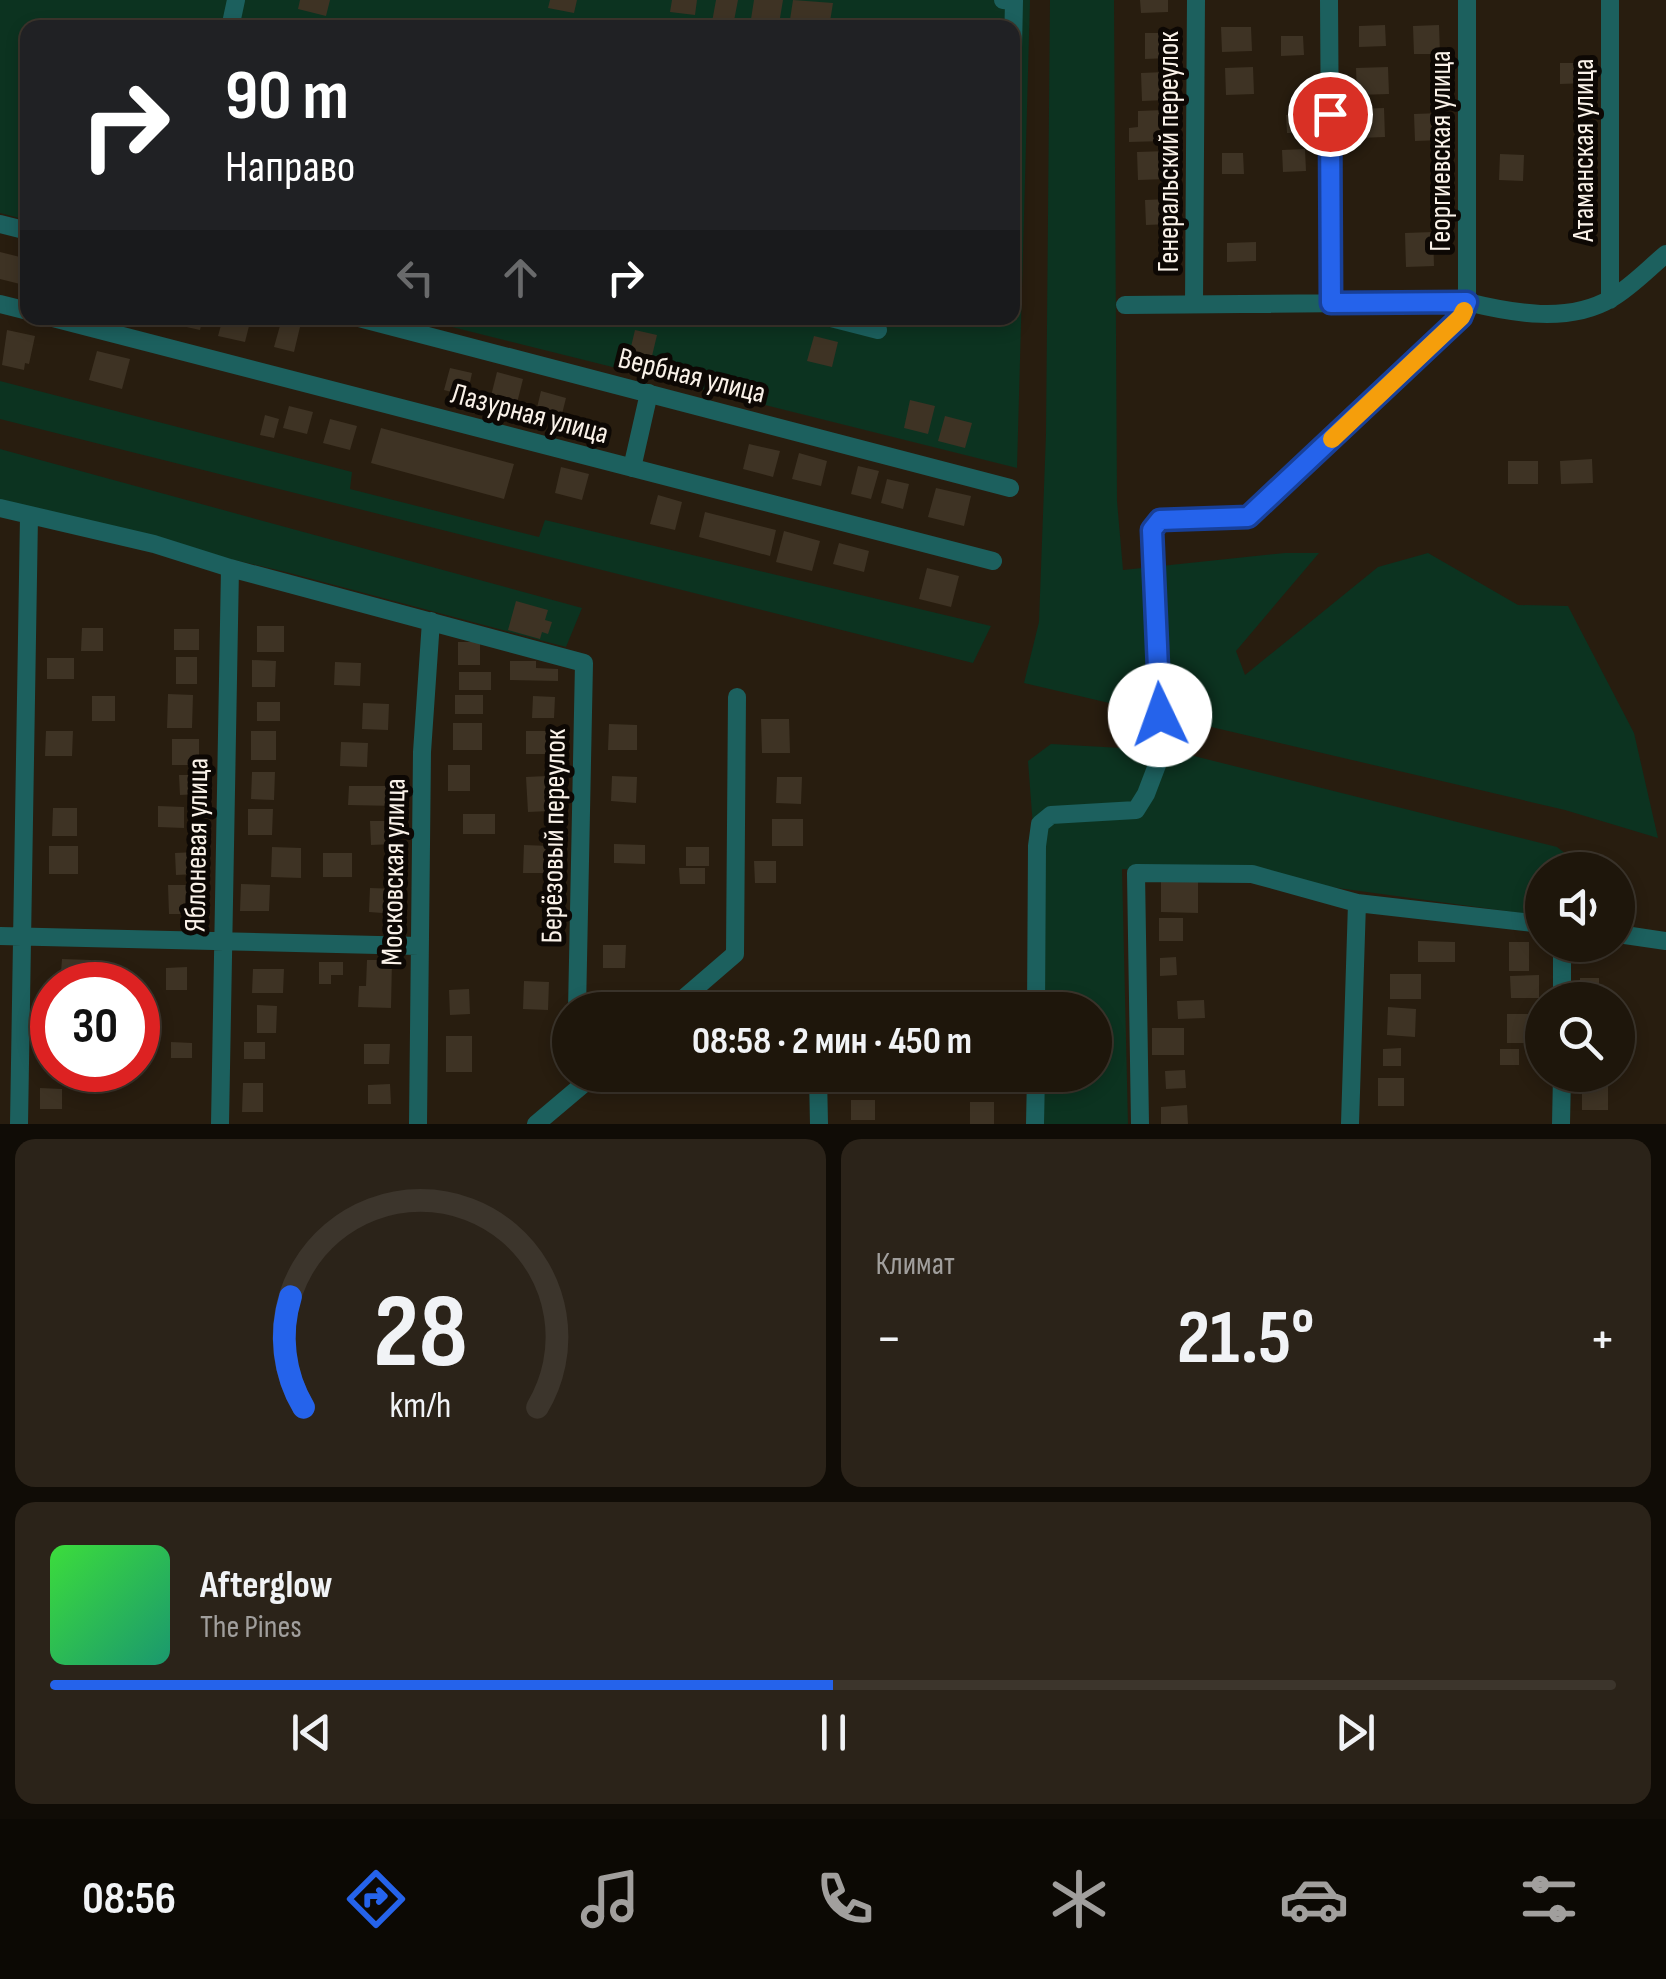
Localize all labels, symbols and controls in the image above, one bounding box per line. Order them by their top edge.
street label: Генеральский переулок [1151,31,1187,273]
street label: Георгиевская улица [1423,50,1459,252]
text: 90 m [225,55,349,139]
street label: Атаманская улица [1566,58,1602,243]
icon: right [60,60,190,190]
pin [1288,72,1373,157]
icon: arrive [1303,87,1358,142]
text: Направо [225,140,355,195]
icon: left [388,250,443,305]
icon: ahead [493,250,548,305]
icon: right [598,250,653,305]
street label: Вербная улица [614,340,769,412]
street label: Лазурная улица [447,376,612,452]
position arrow [1108,663,1212,767]
street label: Берёзовый переулок [534,728,574,944]
street label: Яблоневая улица [177,758,217,933]
street label: Московская улица [374,778,414,966]
map controls [1525,852,1635,1092]
button: sound [1525,852,1635,962]
speed limit sign: 30 [30,962,160,1092]
button: search [1525,982,1635,1092]
text: 08:58 · 2 мин · 450 m [692,1019,972,1064]
text: Климат [876,1245,955,1284]
text: 28 [373,1271,468,1396]
text: 21.5° [1177,1294,1315,1385]
text: − [876,1306,902,1373]
text: + [1589,1306,1616,1373]
text: km/h [389,1385,451,1428]
text: Afterglow [200,1563,333,1608]
text: The Pines [200,1608,302,1647]
icon: previous [284,1705,339,1760]
icon: pause [806,1705,861,1760]
icon: next [1328,1705,1383,1760]
icon: directions [341,1864,411,1934]
icon: music [575,1864,645,1934]
icon: phone [810,1864,880,1934]
icon: climate [1044,1864,1114,1934]
icon: car [1279,1864,1349,1934]
icon: filters [1514,1864,1584,1934]
text: 08:56 [82,1872,176,1927]

